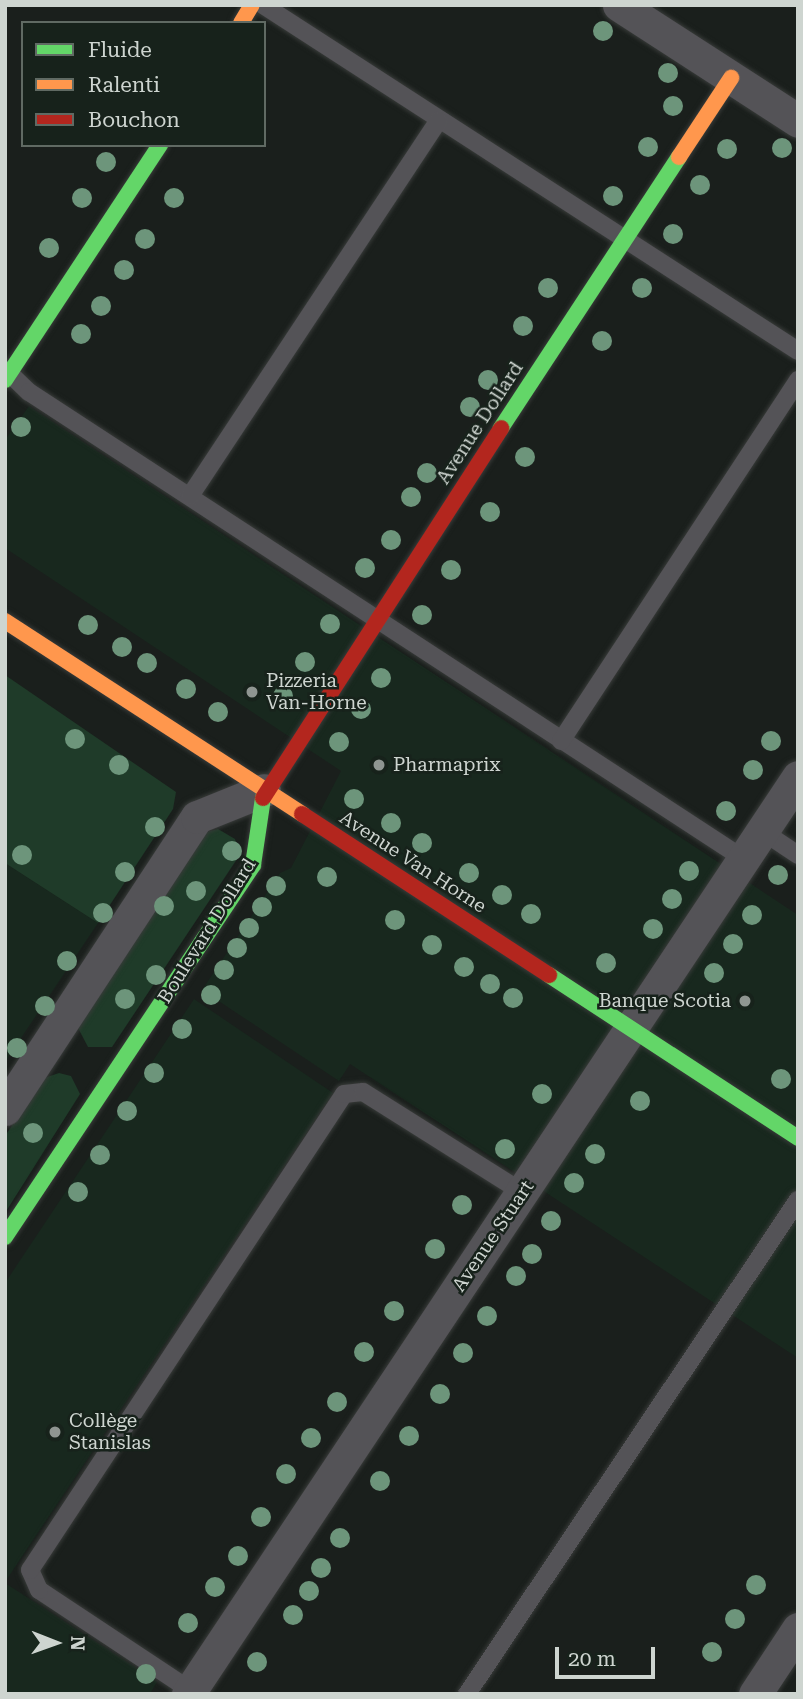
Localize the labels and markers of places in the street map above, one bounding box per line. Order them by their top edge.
place label: Pizzeria Van-Horne [266,670,367,714]
marker: Pizzeria Van-Horne [244,684,260,700]
place label: Pharmaprix [393,754,500,776]
marker: Pharmaprix [371,757,387,773]
place label: Banque Scotia [599,990,731,1012]
marker: Banque Scotia [737,993,753,1009]
place label: Collège Stanislas [69,1410,151,1454]
marker: Collège Stanislas [47,1424,63,1440]

